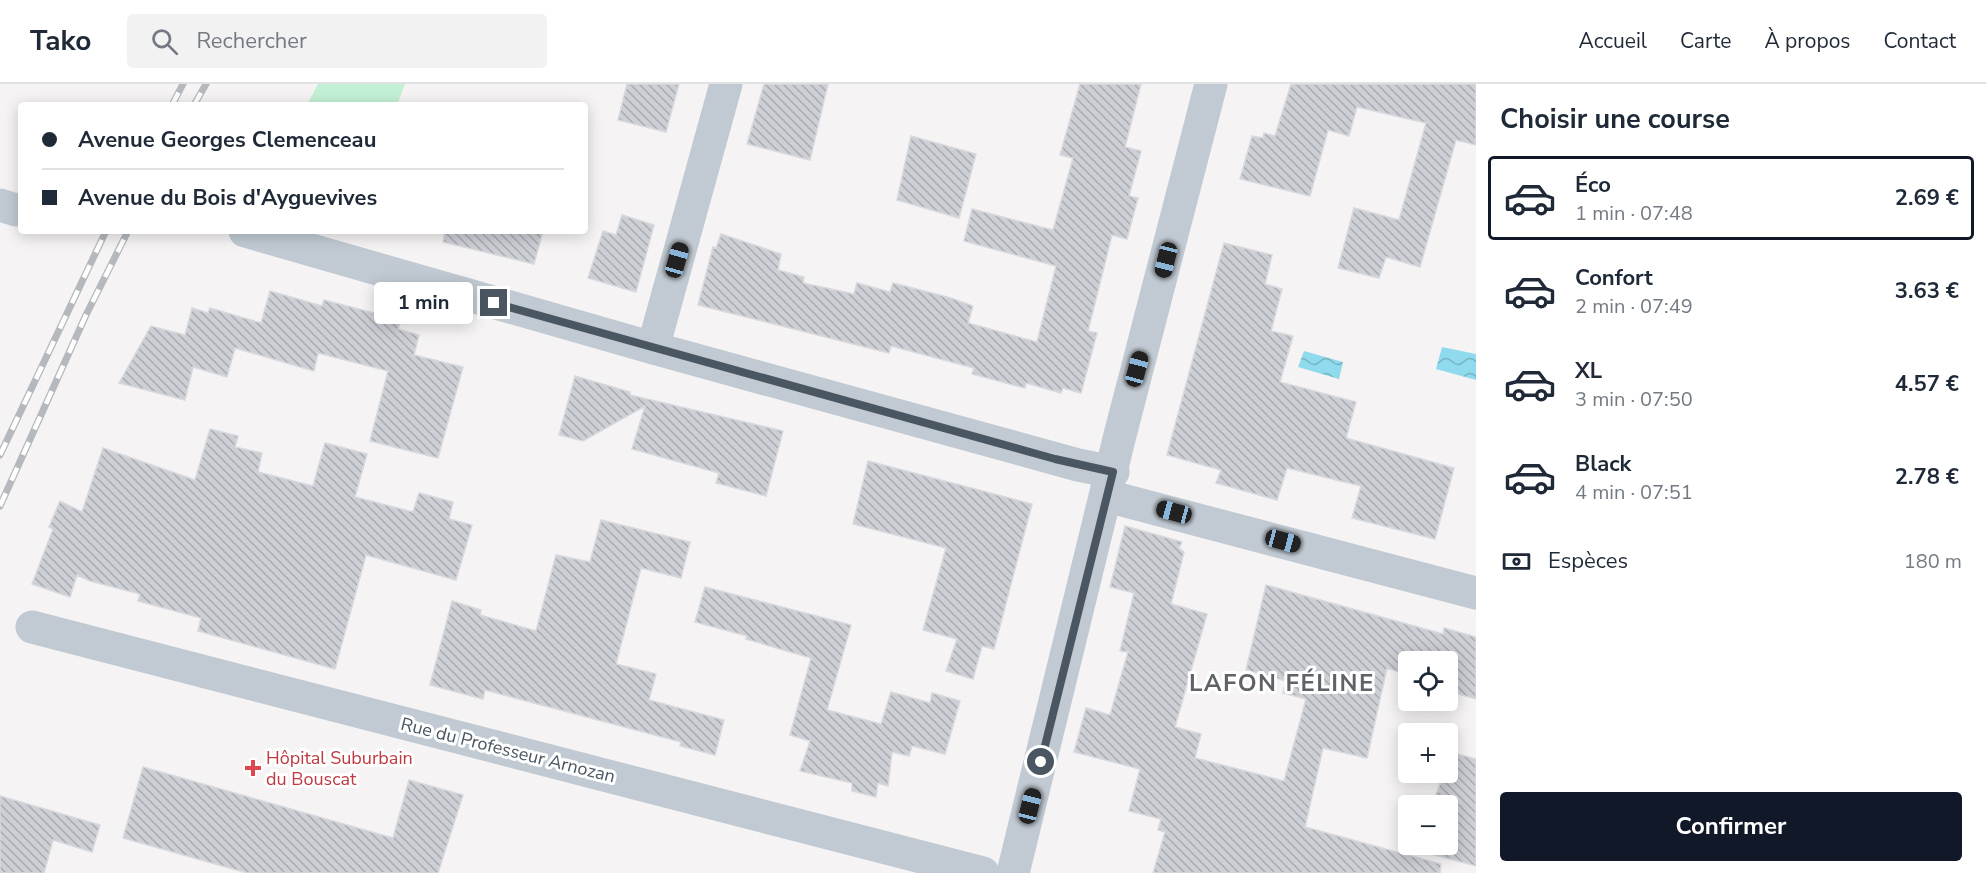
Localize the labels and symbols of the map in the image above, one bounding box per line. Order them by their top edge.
car [663,240,691,280]
car [1153,240,1179,280]
callout: 1 min [374,282,473,324]
route end [480,289,507,316]
car [1124,349,1150,389]
car [1154,499,1194,525]
car [1263,528,1303,554]
district label: LAFON FÉLINE [1189,667,1375,699]
street label: Rue du Professeur Arnozan [398,712,618,788]
place label: Hôpital Suburbain du Bouscat [266,746,413,791]
route start [1027,748,1054,775]
marker: Hôpital Suburbain du Bouscat [244,759,262,777]
car [1017,786,1043,826]

